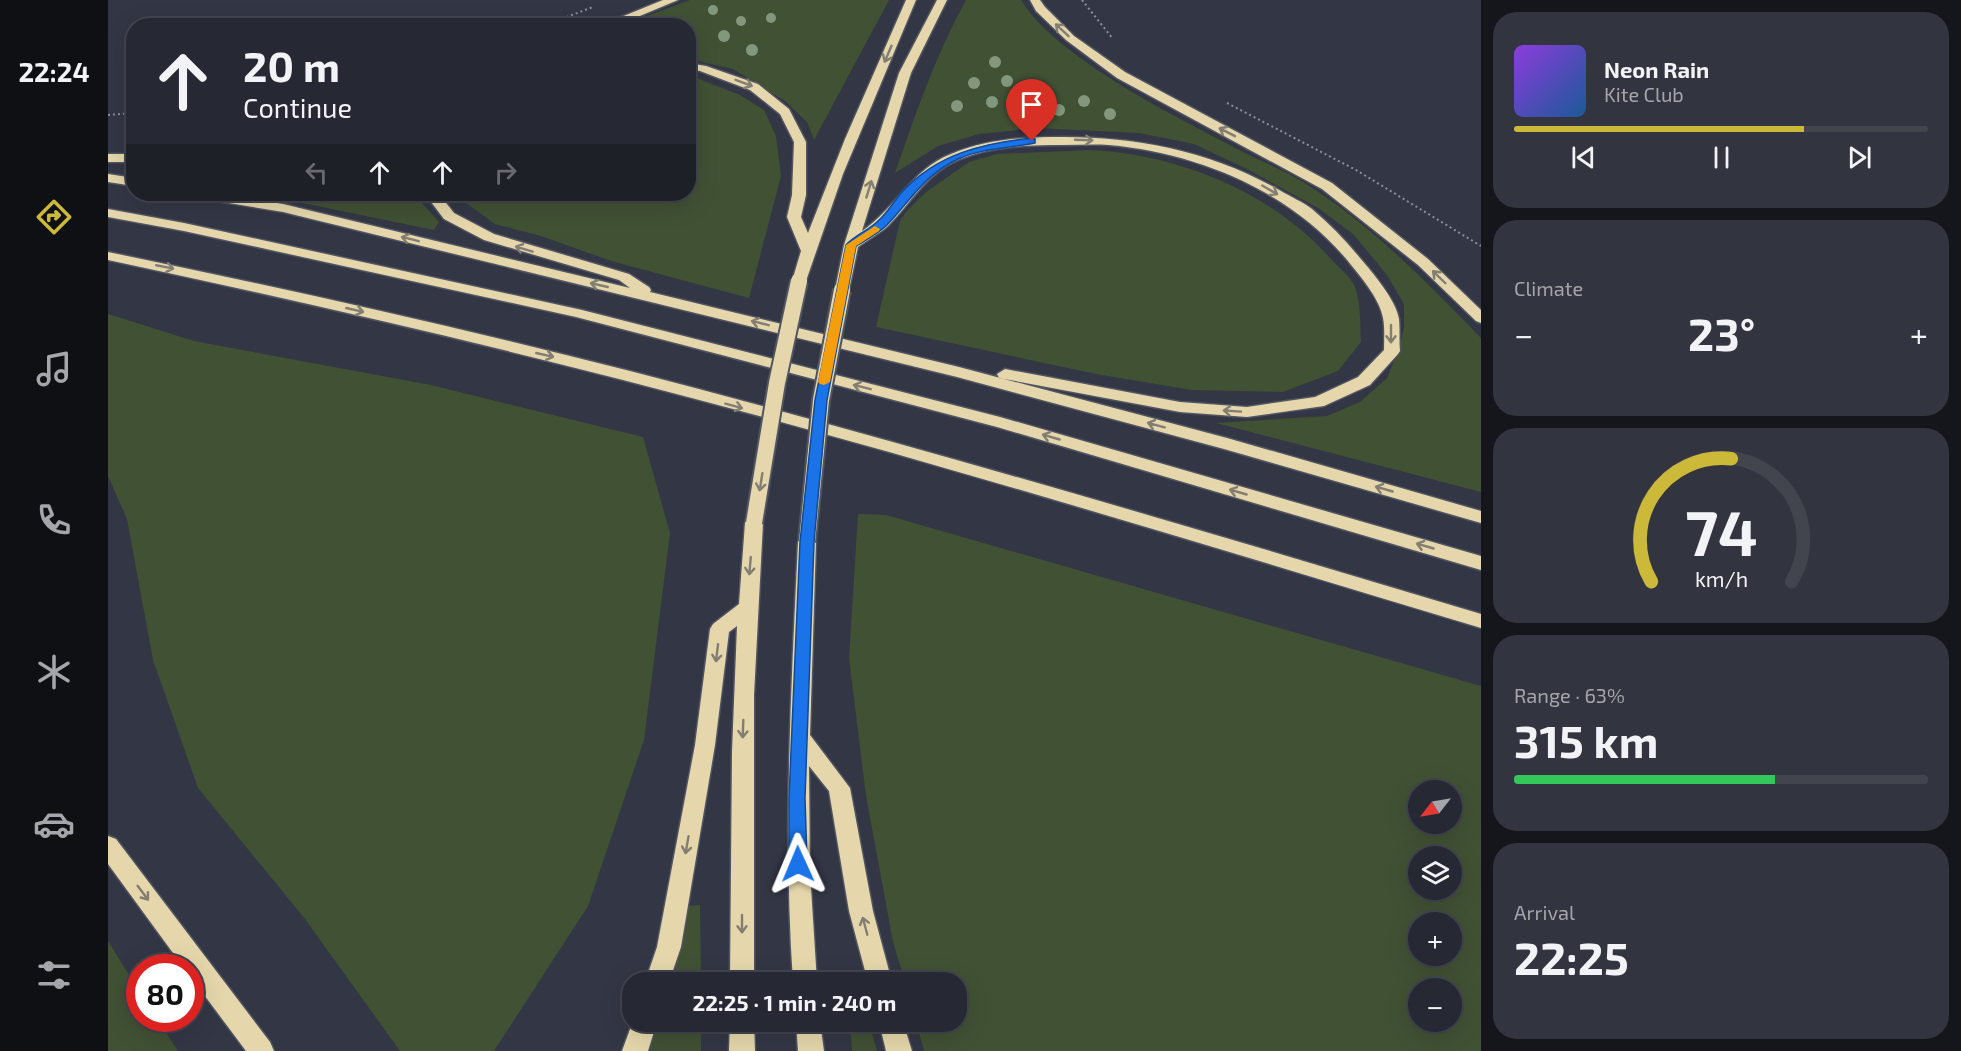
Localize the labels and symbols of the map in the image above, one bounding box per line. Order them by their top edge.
one-way arrow [1055,23,1070,37]
one-way arrow [881,44,893,62]
one-way arrow [734,79,753,90]
pin [1006,79,1057,141]
one-way arrow [1219,126,1237,137]
one-way arrow [1073,134,1093,146]
one-way arrow [864,180,875,199]
one-way arrow [1262,185,1279,197]
one-way arrow [400,233,419,245]
one-way arrow [515,243,534,254]
one-way arrow [155,262,175,273]
one-way arrow [1431,270,1446,285]
one-way arrow [590,279,609,290]
one-way arrow [346,305,365,317]
one-way arrow [751,316,770,328]
one-way arrow [1385,323,1397,343]
one-way arrow [535,350,554,362]
one-way arrow [853,380,872,392]
one-way arrow [724,400,743,412]
one-way arrow [1223,405,1243,416]
one-way arrow [1147,419,1166,430]
one-way arrow [1042,431,1061,442]
one-way arrow [755,472,766,492]
one-way arrow [1375,483,1394,495]
one-way arrow [1229,486,1248,497]
one-way arrow [1416,540,1435,552]
one-way arrow [745,555,756,575]
one-way arrow [711,642,722,662]
one-way arrow [737,719,749,739]
north arrow [1408,780,1462,834]
position arrow [766,832,830,896]
one-way arrow [681,835,692,855]
one-way arrow [137,884,149,900]
one-way arrow [736,914,748,934]
one-way arrow [858,917,870,936]
speed limit sign: 80 [126,954,204,1032]

